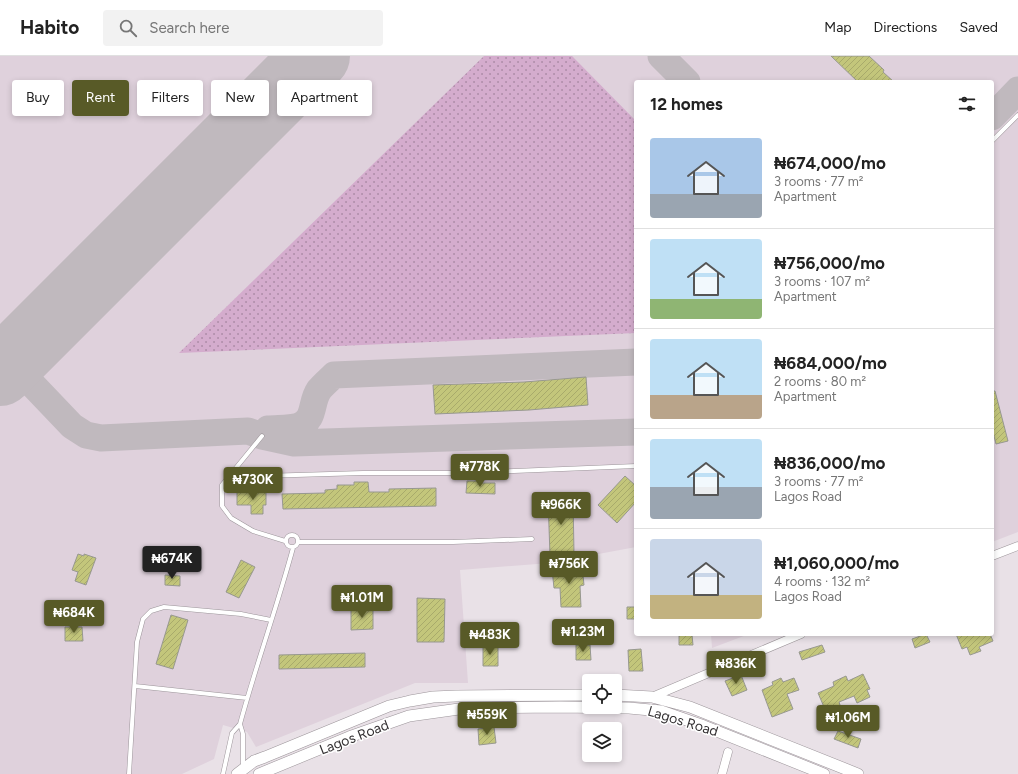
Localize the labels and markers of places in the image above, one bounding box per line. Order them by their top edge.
pin: ₦778K [452,454,508,488]
pin: ₦730K [225,467,281,501]
pin: ₦966K [533,492,589,526]
pin: ₦674K [144,546,200,580]
pin: ₦756K [541,551,597,585]
pin: ₦1.01M [329,585,395,619]
pin: ₦684K [46,600,102,634]
pin: ₦1.23M [550,619,616,653]
pin: ₦483K [462,622,518,656]
pin: ₦836K [708,651,764,685]
pin: ₦559K [459,702,515,736]
pin: ₦1.06M [815,705,881,739]

